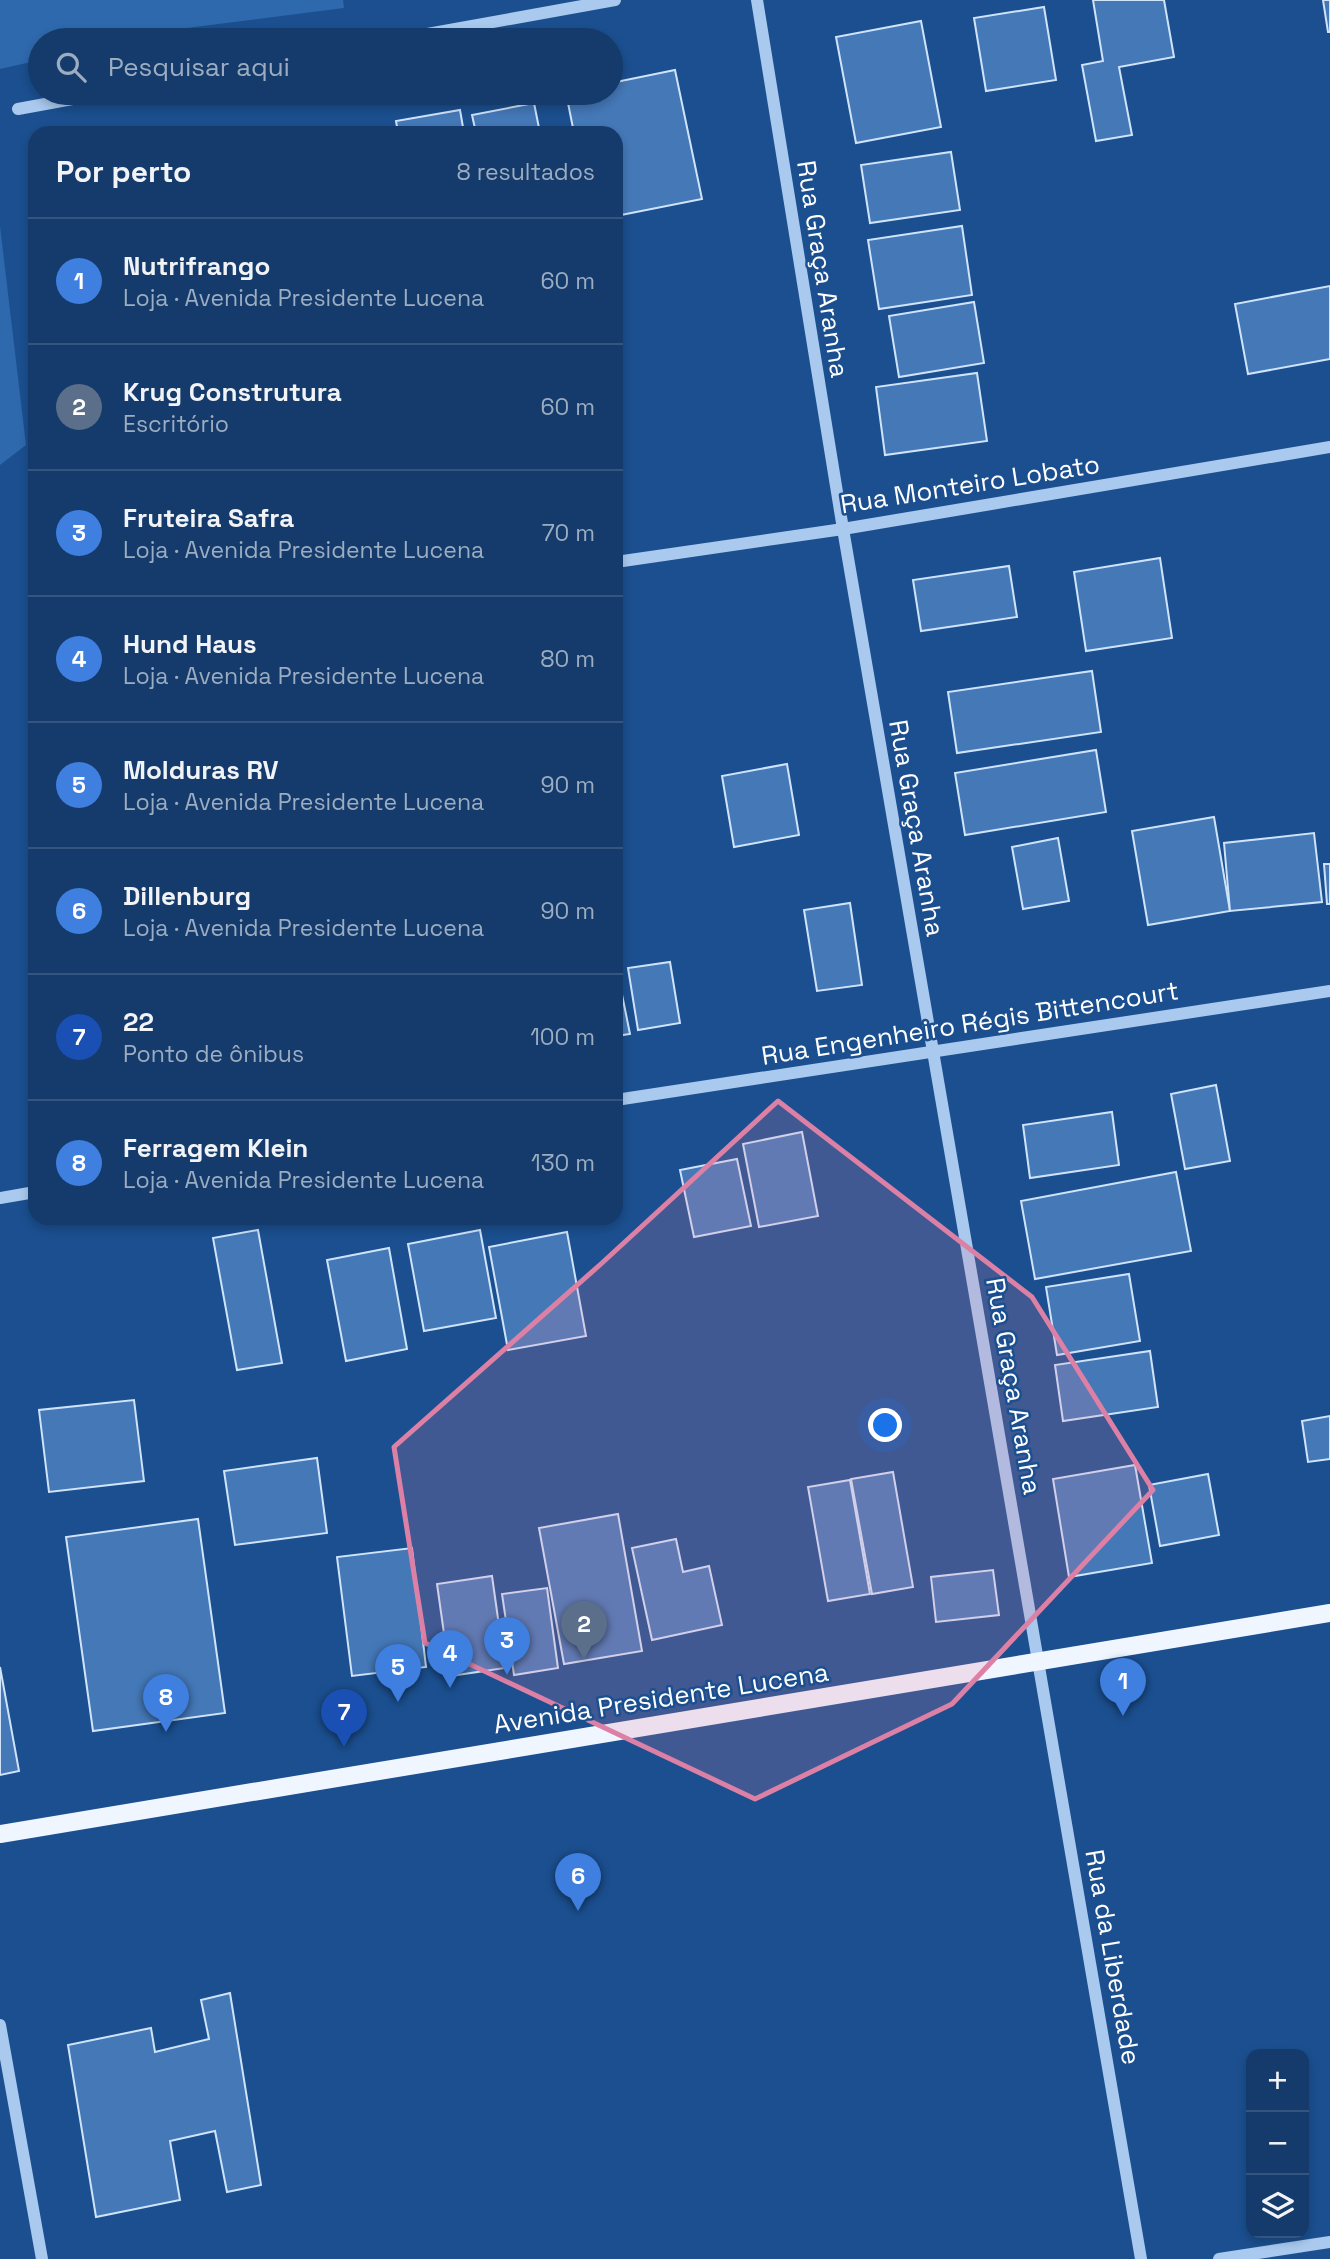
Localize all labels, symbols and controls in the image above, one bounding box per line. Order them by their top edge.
search box [28,28,623,105]
icon: search [52,48,90,86]
text: Pesquisar aqui [108,50,290,84]
text: Por perto [56,152,191,191]
text: 8 resultados [456,157,595,187]
street label: Rua Graça Aranha [789,158,857,380]
text: Nutrifrango [123,249,270,283]
text: 1 [74,266,84,296]
text: 60 m [540,266,595,296]
text: Loja · Avenida Presidente Lucena [123,283,484,313]
text: Krug Construtura [123,375,342,409]
text: 2 [72,392,86,422]
text: 60 m [540,392,595,422]
text: Escritório [123,409,229,439]
street label: Rua Monteiro Lobato [838,447,1102,521]
text: Fruteira Safra [123,501,294,535]
text: 3 [72,518,86,548]
text: 70 m [542,518,595,548]
text: Loja · Avenida Presidente Lucena [123,535,484,565]
text: Hund Haus [123,627,257,661]
text: 4 [72,644,86,674]
text: 80 m [540,644,595,674]
text: Loja · Avenida Presidente Lucena [123,661,484,691]
street label: Rua Graça Aranha [881,717,953,939]
text: Molduras RV [123,753,279,787]
text: 5 [72,770,86,800]
text: 90 m [540,770,595,800]
text: Loja · Avenida Presidente Lucena [123,787,484,817]
text: Dillenburg [123,879,251,913]
text: 6 [72,896,86,926]
text: 90 m [540,896,595,926]
text: Loja · Avenida Presidente Lucena [123,913,484,943]
street label: Rua Engenheiro Régis Bittencourt [759,973,1181,1073]
text: 22 [123,1005,154,1039]
text: 7 [73,1022,85,1052]
text: 100 m [530,1022,595,1052]
text: Ponto de ônibus [123,1039,304,1069]
text: Ferragem Klein [123,1131,308,1165]
text: 8 [72,1148,86,1178]
text: 130 m [531,1148,595,1178]
text: Loja · Avenida Presidente Lucena [123,1165,484,1195]
street label: Rua Graça Aranha [978,1275,1050,1497]
your location [868,1408,902,1442]
pin: 2 [561,1601,607,1659]
pin: 3 [484,1617,530,1675]
pin: 4 [427,1630,473,1688]
pin: 5 [375,1644,421,1702]
street label: Avenida Presidente Lucena [491,1655,831,1741]
pin: 1 [1100,1658,1146,1716]
pin: 8 [143,1674,189,1732]
pin: 7 [321,1689,367,1747]
street label: Rua da Liberdade [1077,1847,1149,2067]
pin: 6 [555,1853,601,1911]
map controls [1246,2049,1309,2238]
button: + [1246,2049,1309,2112]
button: − [1246,2112,1309,2175]
button: layers [1246,2175,1309,2238]

